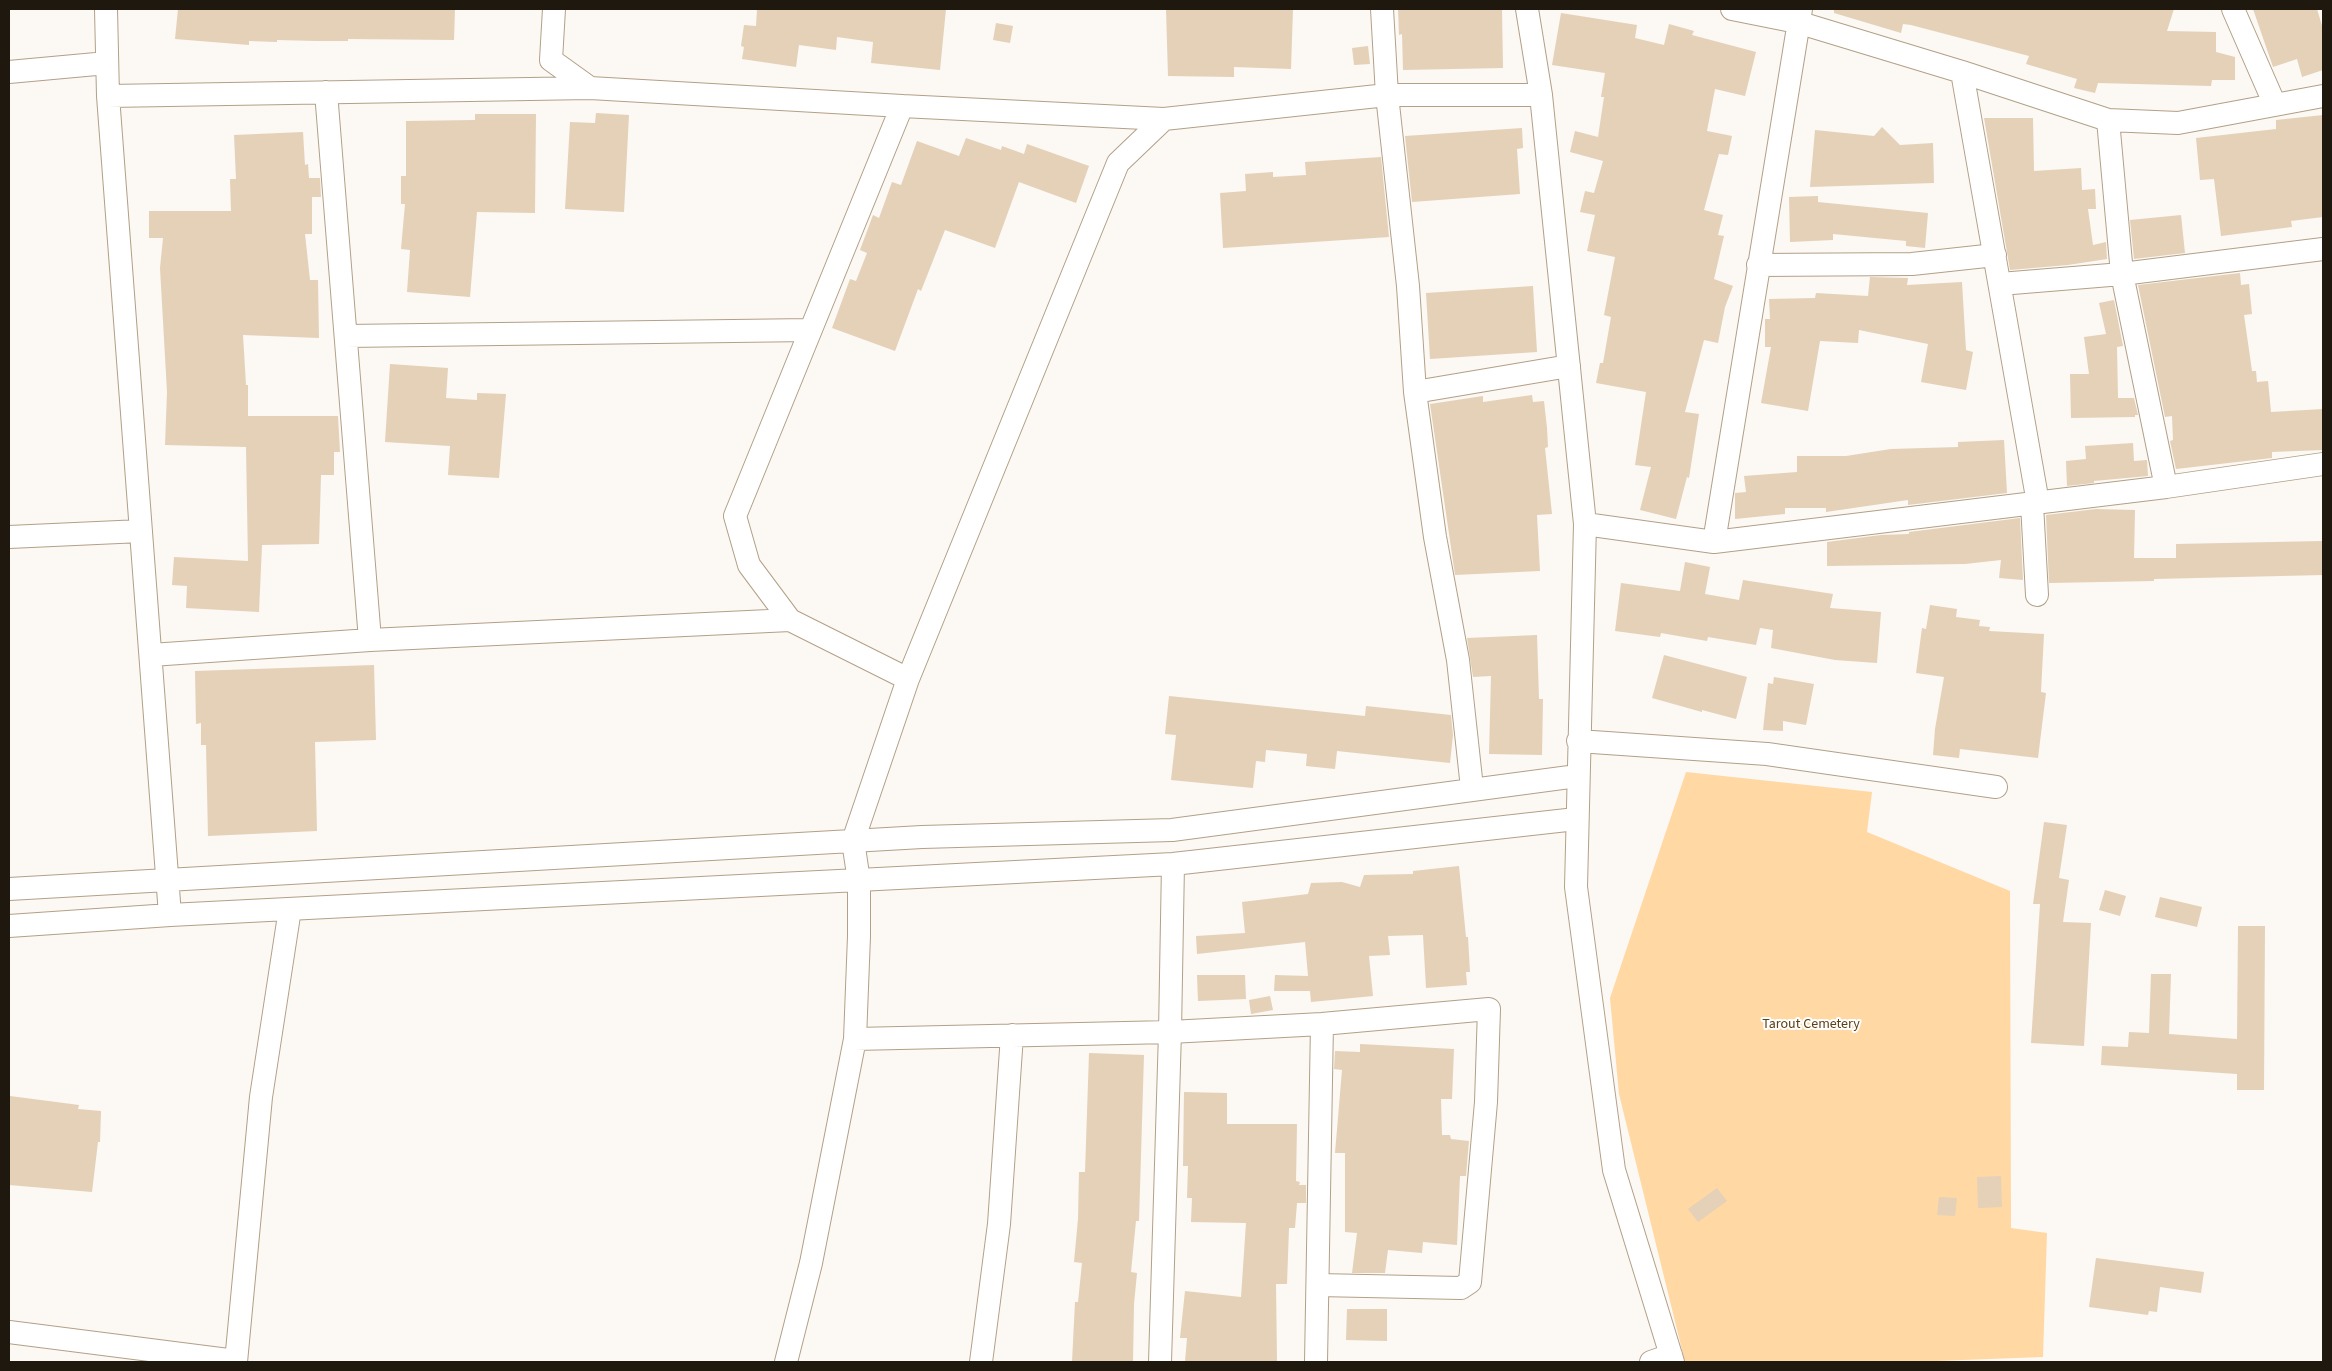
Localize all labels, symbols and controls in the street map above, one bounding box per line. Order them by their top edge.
park label: Tarout Cemetery [1762,1017,1860,1033]

